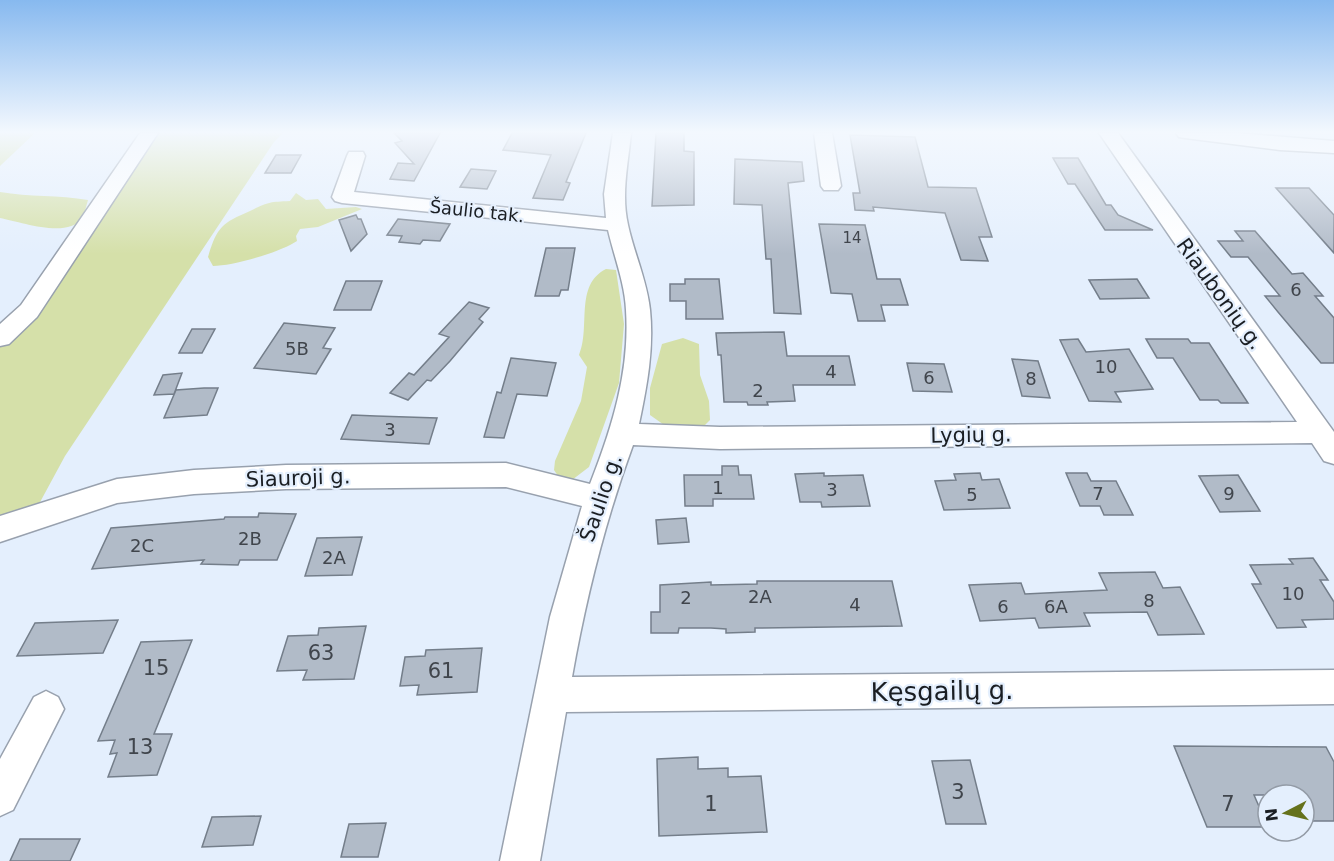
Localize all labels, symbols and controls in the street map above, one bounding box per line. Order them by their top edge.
street label: Šaulio tak. [429,196,525,226]
house number: 14 [842,229,862,247]
street label: Riaubonių g. [1172,234,1268,354]
house number: 6 [1290,279,1302,300]
house number: 5B [285,338,309,359]
house number: 10 [1095,356,1117,377]
house number: 4 [825,361,837,382]
house number: 6 [923,367,935,388]
house number: 8 [1025,368,1037,389]
house number: 2 [752,380,764,401]
house number: 3 [384,419,396,440]
street label: Lygių g. [930,422,1012,448]
street label: Šaulio g. [574,451,627,545]
street label: Siauroji g. [245,464,351,492]
house number: 1 [712,477,724,498]
house number: 3 [826,479,838,500]
house number: 7 [1092,483,1104,504]
house number: 9 [1223,483,1235,504]
house number: 5 [966,484,978,505]
house number: 2B [238,528,262,549]
house number: 2C [130,535,154,556]
house number: 2A [322,547,347,568]
house number: 10 [1282,583,1304,604]
house number: 2A [748,586,773,607]
house number: 2 [680,587,692,608]
house number: 8 [1143,590,1155,611]
house number: 4 [849,594,861,615]
house number: 6 [997,596,1009,617]
house number: 6A [1044,596,1069,617]
house number: 63 [308,641,334,665]
house number: 15 [143,656,169,680]
house number: 61 [428,659,454,683]
street label: Kęsgailų g. [870,675,1014,707]
house number: 13 [127,735,153,759]
house number: 3 [951,780,965,804]
north arrow [1256,783,1316,843]
house number: 1 [704,792,718,816]
house number: 7 [1221,792,1235,816]
text: N [1261,807,1282,823]

